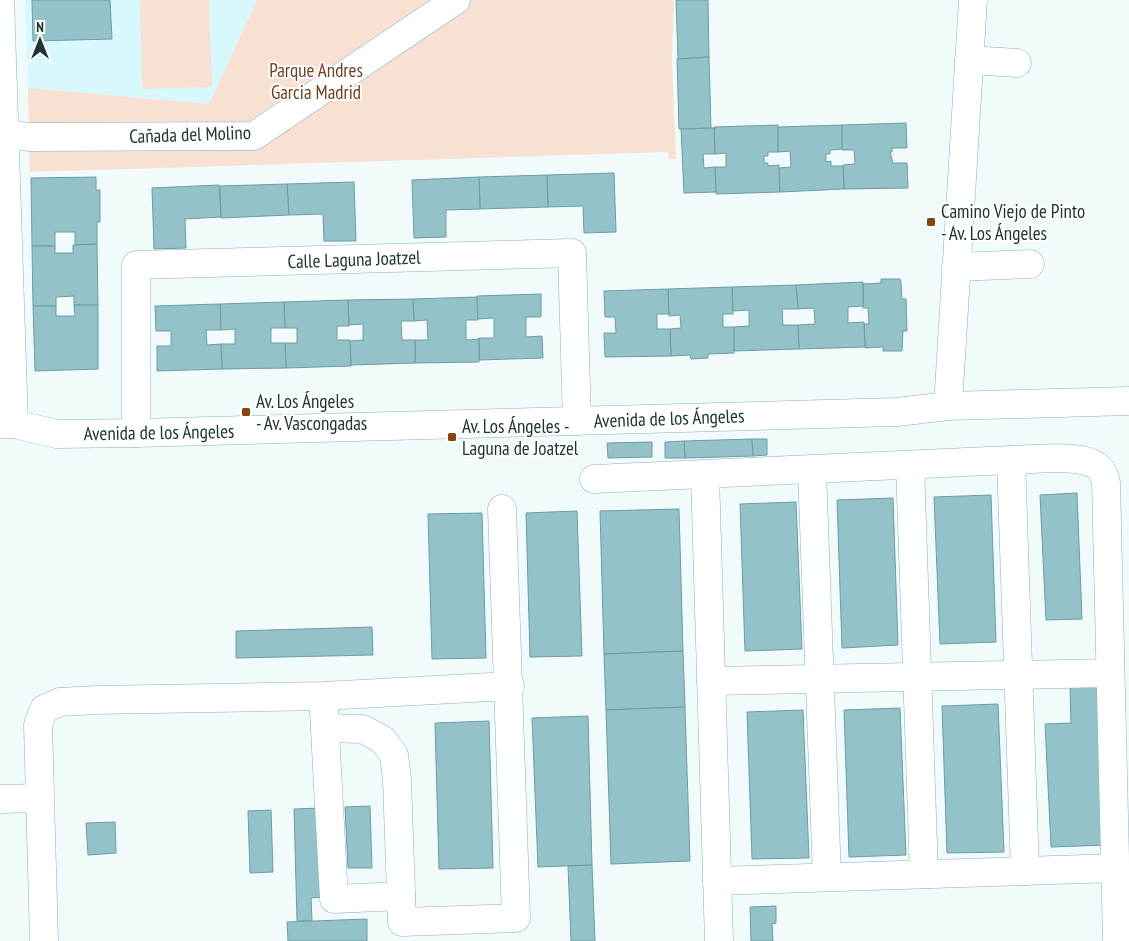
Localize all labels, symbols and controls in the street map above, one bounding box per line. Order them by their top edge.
north arrow [15,15,65,65]
text: N [36,18,44,36]
park label: Parque Andres Garcia Madrid [269,58,363,104]
street label: Cañada del Molino [129,120,251,148]
place label: Camino Viejo de Pinto - Av. Los Ángeles [941,199,1085,245]
marker: Camino Viejo de Pinto - Av. Los Ángeles [925,216,937,228]
street label: Calle Laguna Joatzel [287,245,421,273]
place label: Av. Los Ángeles - Av. Vascongadas [256,389,367,435]
street label: Avenida de los Ángeles [593,403,745,433]
marker: Av. Los Ángeles - Av. Vascongadas [240,406,252,418]
place label: Av. Los Ángeles - Laguna de Joatzel [462,414,579,460]
street label: Avenida de los Ángeles [83,419,235,445]
marker: Av. Los Ángeles - Laguna de Joatzel [446,431,458,443]

